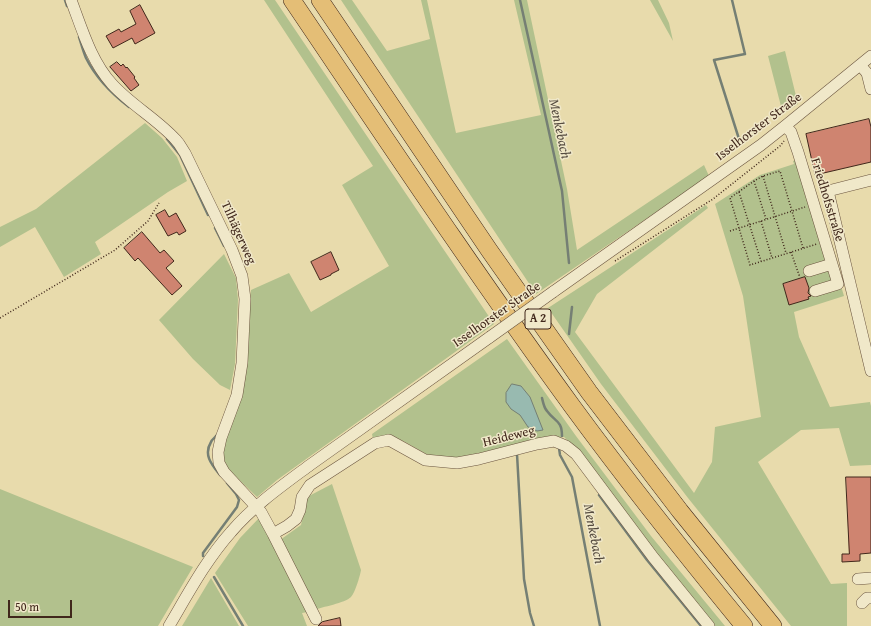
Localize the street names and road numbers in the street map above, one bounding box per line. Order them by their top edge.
street label: Isselhorster Straße [713,90,805,164]
street label: Friedhofsstraße [807,156,847,244]
street label: Tilhägerweg [217,199,259,267]
street label: Isselhorster Straße [450,279,544,351]
road number: A 2 [525,309,551,329]
street label: Heideweg [481,423,537,451]

